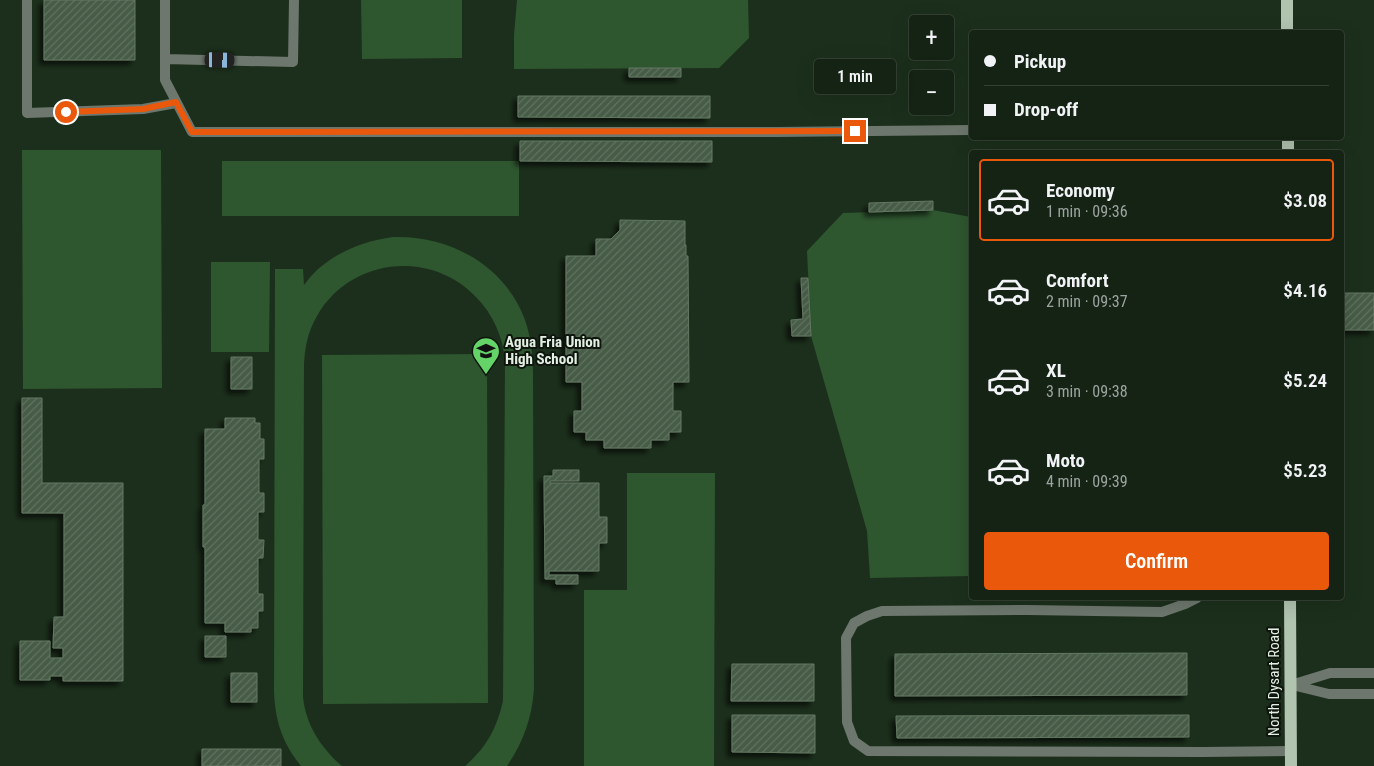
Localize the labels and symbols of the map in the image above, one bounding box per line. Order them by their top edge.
car [204,52,235,68]
callout: 1 min [814,58,896,94]
route start [55,101,77,123]
route end [844,120,866,142]
place label: Agua Fria Union High School [505,333,600,368]
school or university icon: Agua Fria Union High School [471,336,501,375]
street label: North Dysart Road [1265,628,1283,736]

